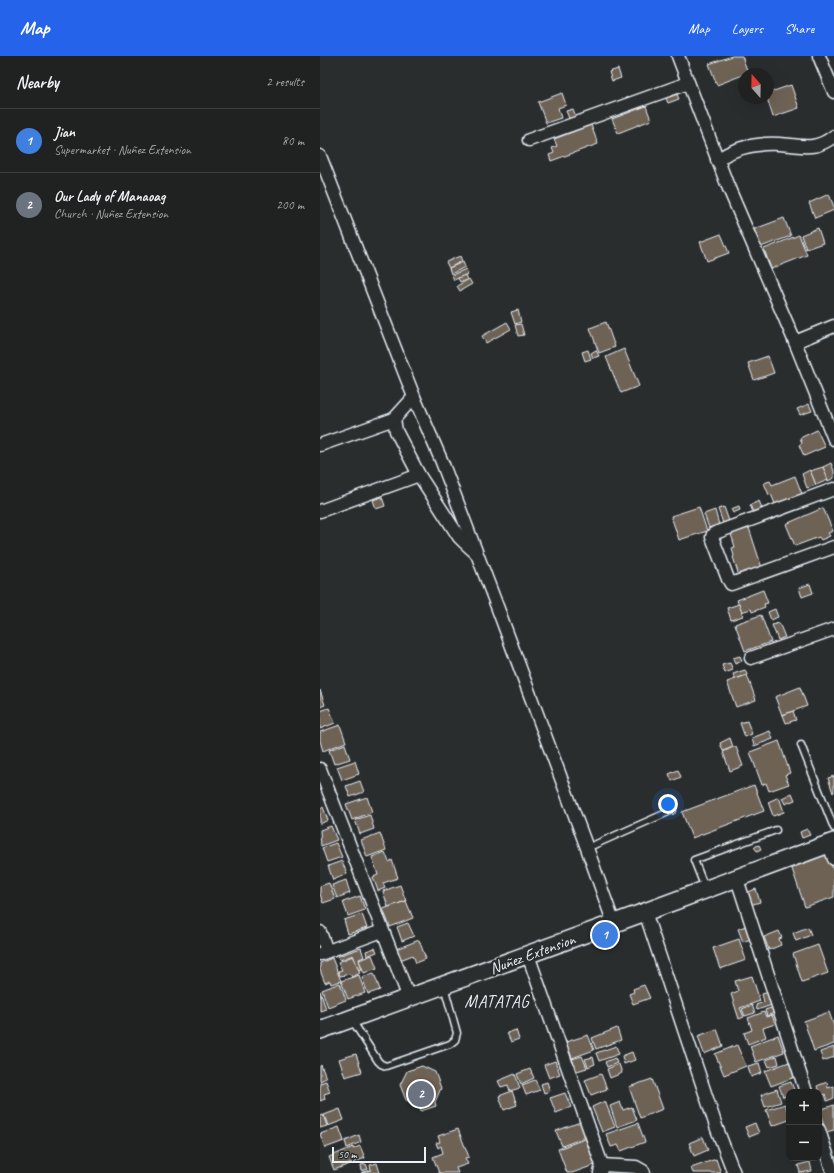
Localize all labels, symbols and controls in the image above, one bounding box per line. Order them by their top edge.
text: Map [20,16,50,40]
text: Map [688,20,710,37]
text: Layers [732,20,763,37]
text: Share [785,20,814,37]
north arrow [738,68,774,104]
text: Nearby [16,72,59,93]
text: 2 results [266,74,304,90]
text: Jian [54,123,75,142]
text: 1 [26,133,32,149]
text: 80 m [282,133,304,149]
text: Supermarket · Nuñez Extension [54,142,191,158]
text: Our Lady of Manaoag [54,187,165,206]
text: 2 [26,197,32,213]
text: 200 m [276,197,304,213]
text: Church · Nuñez Extension [54,206,168,222]
your location [658,794,678,814]
pin: 1 [592,920,618,950]
street label: Nuñez Extension [487,929,579,979]
district label: MATATAG [464,991,530,1012]
pin: 2 [408,1079,434,1109]
map controls [786,1089,822,1161]
button: + [786,1089,822,1125]
button: − [786,1125,822,1161]
scale bar [332,1145,426,1164]
text: 50 m [338,1147,357,1161]

